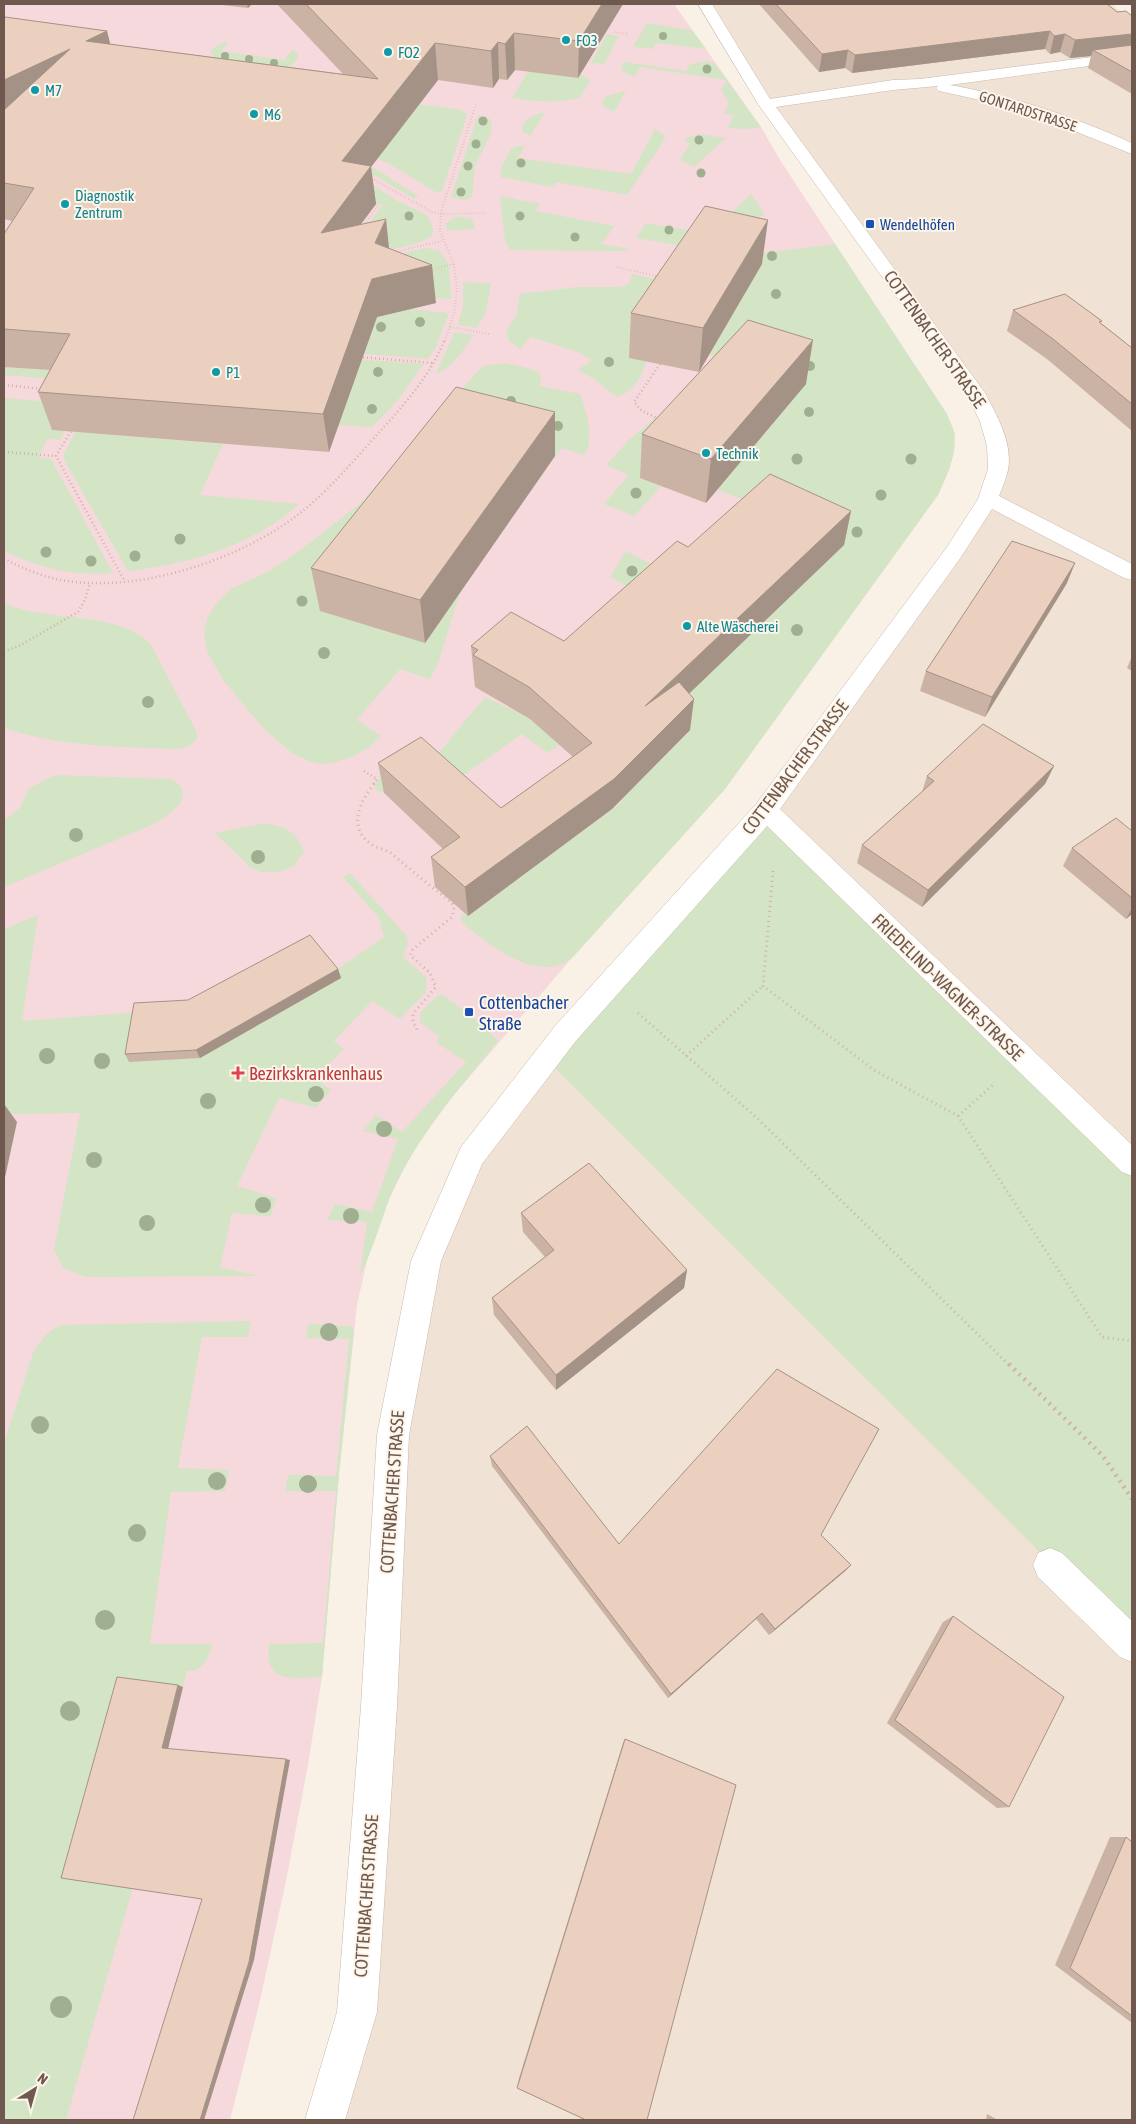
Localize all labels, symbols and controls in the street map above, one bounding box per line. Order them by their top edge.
place label: FO3 [576,32,598,49]
marker: FO3 [560,34,572,46]
place label: FO2 [398,44,420,61]
marker: FO2 [382,46,394,58]
place label: M7 [45,82,62,99]
marker: M7 [29,84,41,96]
street label: GONTARDSTRASSE [977,87,1079,135]
place label: M6 [264,106,281,123]
marker: M6 [248,108,260,120]
place label: Diagnostik Zentrum [75,187,135,221]
marker: Diagnostik Zentrum [59,198,71,210]
place label: Wendelhöfen [880,216,955,233]
marker: Wendelhöfen [864,218,876,230]
street label: COTTENBACHER STRASSE [880,266,991,412]
place label: P1 [226,364,240,381]
marker: P1 [210,366,222,378]
place label: Technik [716,445,759,462]
marker: Technik [700,447,712,459]
place label: Alte Wäscherei [697,618,778,635]
marker: Alte Wäscherei [681,620,693,632]
street label: COTTENBACHER STRASSE [738,695,853,838]
street label: FRIEDELIND-WAGNER-STRASSE [868,909,1028,1065]
place label: Cottenbacher Straße [479,992,569,1034]
marker: Cottenbacher Straße [463,1006,475,1018]
place label: Bezirkskrankenhaus [249,1063,383,1084]
marker: Bezirkskrankenhaus [231,1066,245,1080]
street label: COTTENBACHER STRASSE [376,1410,408,1574]
street label: COTTENBACHER STRASSE [350,1814,382,1978]
north arrow [10,2064,60,2114]
text: N [35,2070,51,2087]

